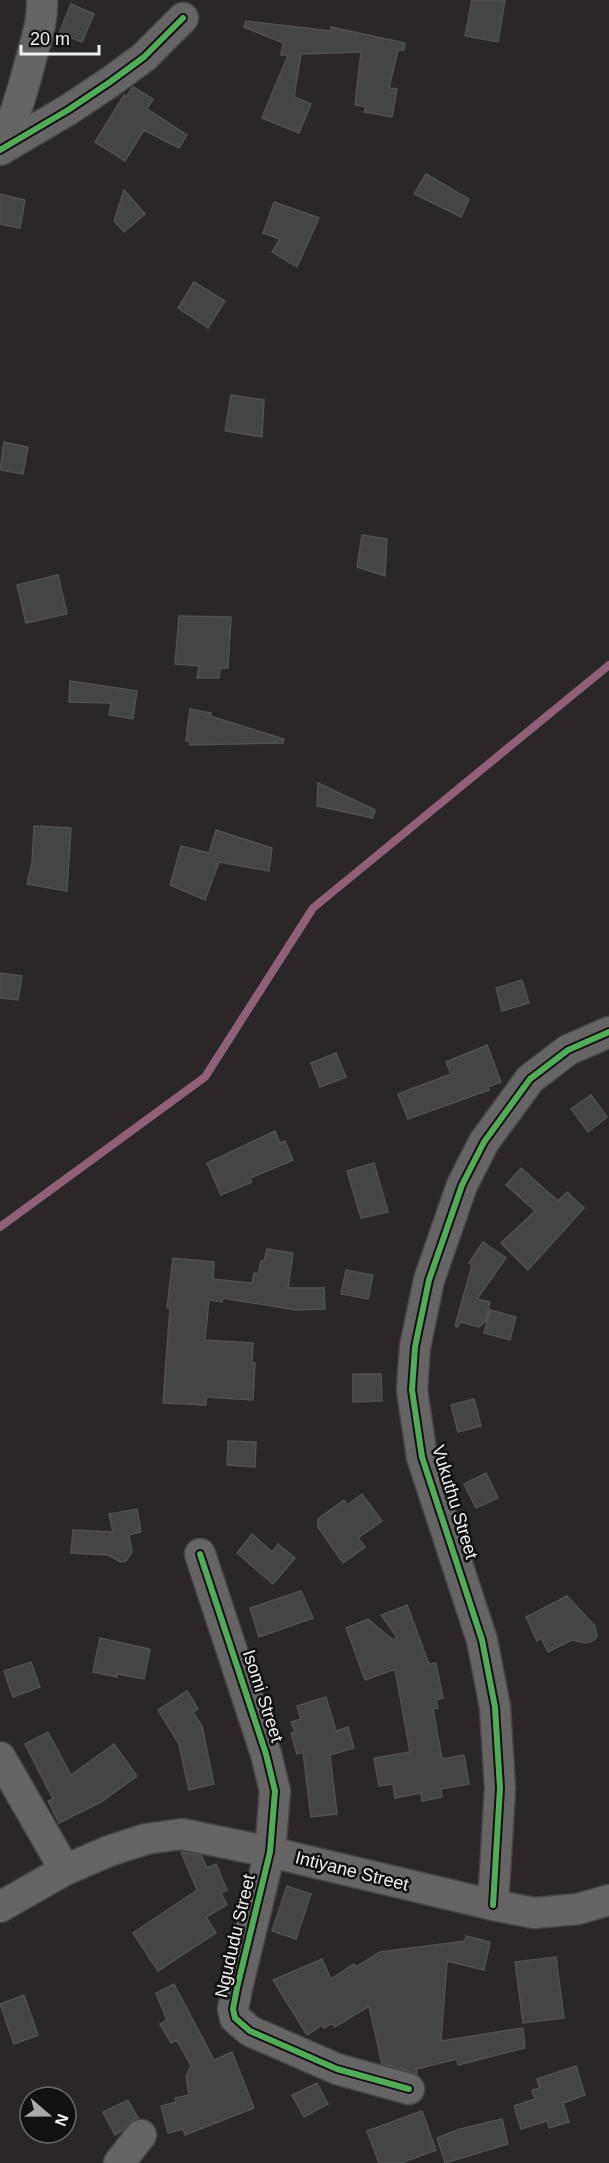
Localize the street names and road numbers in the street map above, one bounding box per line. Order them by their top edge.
street label: Vukuthu Street [428,1442,482,1562]
street label: Isomi Street [239,1647,287,1745]
street label: Intiyane Street [293,1847,411,1895]
street label: Ngududu Street [211,1872,259,2000]

